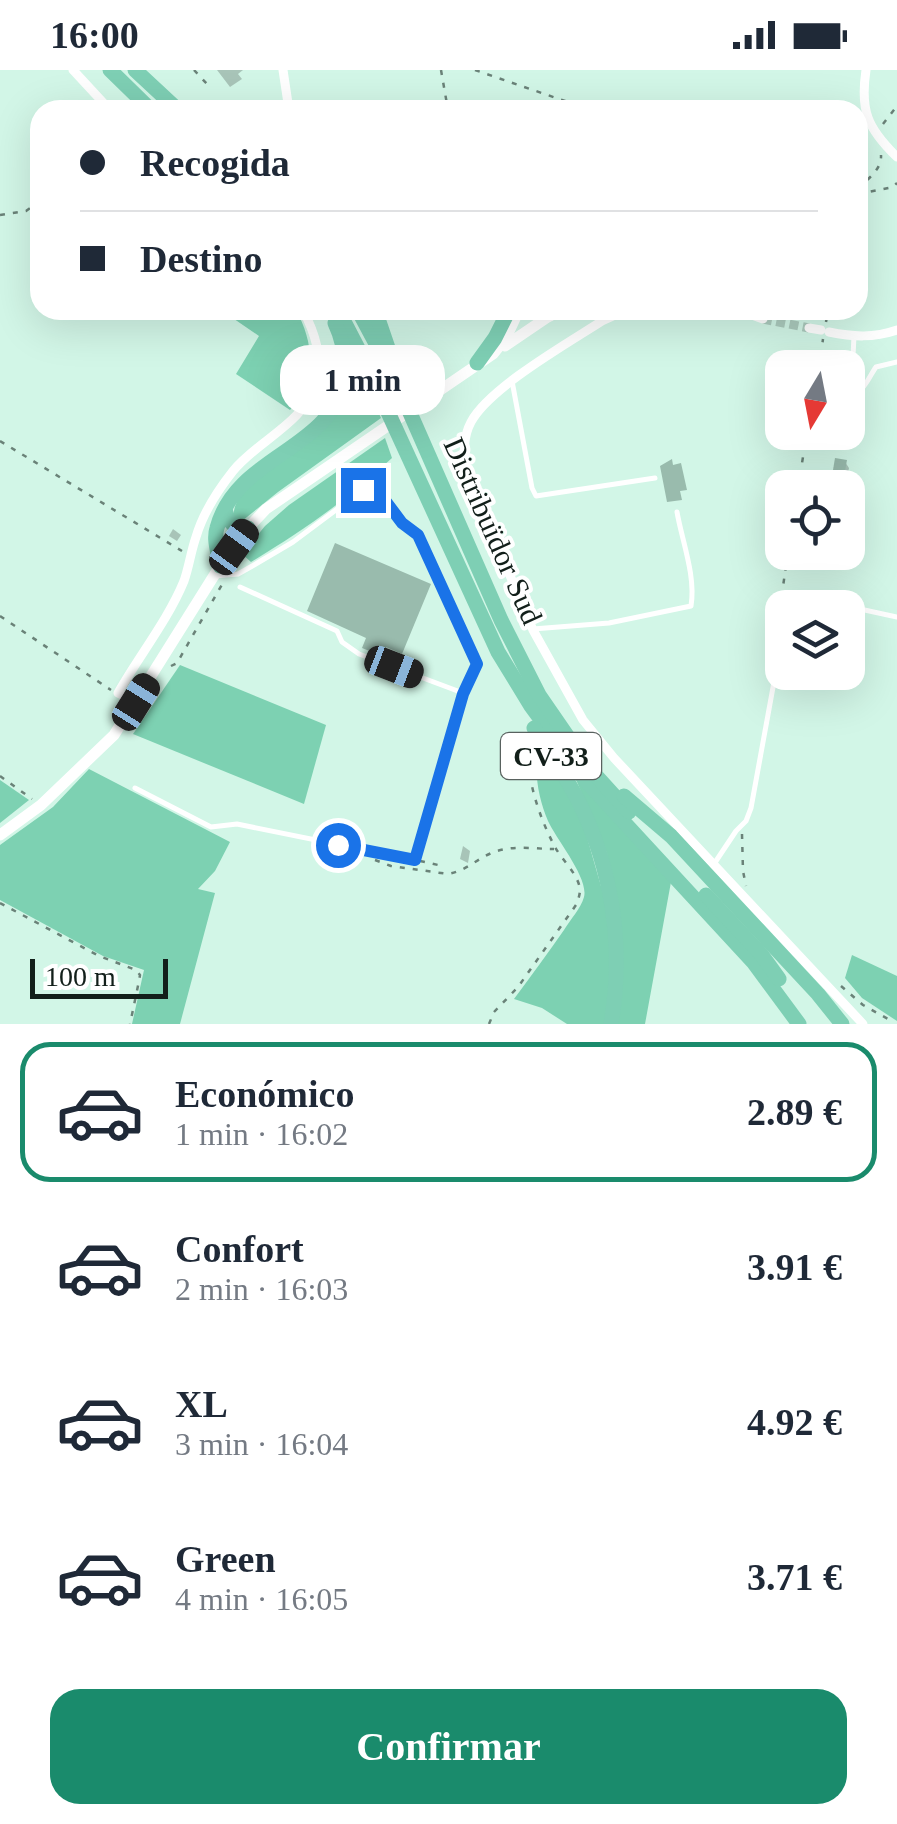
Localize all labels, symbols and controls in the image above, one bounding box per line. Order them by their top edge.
text: 16:00 [50,14,139,56]
text: Recogida [140,142,290,184]
text: Destino [140,238,262,280]
callout: 1 min [280,345,446,415]
north arrow [765,350,865,450]
map controls [765,350,865,690]
text: 1 min [324,362,401,398]
street label: Distribuïdor Sud [438,432,549,629]
route end [341,468,386,513]
button: locate [765,470,865,570]
car [204,514,264,580]
button: layers [765,590,865,690]
car [361,642,427,692]
car [107,669,165,735]
road number: CV-33 [501,733,601,779]
route start [316,823,361,868]
scale bar [30,954,168,998]
text: 100 m [45,961,116,992]
icon: car [55,1067,145,1157]
text: Económico [175,1073,354,1115]
text: 2.89 € [747,1091,842,1133]
text: 1 min · 16:02 [175,1116,348,1152]
icon: car [55,1222,145,1312]
text: Confort [175,1228,304,1270]
text: 3.91 € [747,1246,842,1288]
text: 2 min · 16:03 [175,1271,348,1307]
icon: car [55,1377,145,1467]
text: XL [175,1383,228,1425]
text: 4.92 € [747,1401,842,1443]
text: 3 min · 16:04 [175,1426,348,1462]
icon: car [55,1532,145,1622]
text: Green [175,1538,276,1580]
text: 3.71 € [747,1556,842,1598]
text: 4 min · 16:05 [175,1581,348,1617]
button: Confirmar [50,1689,847,1804]

